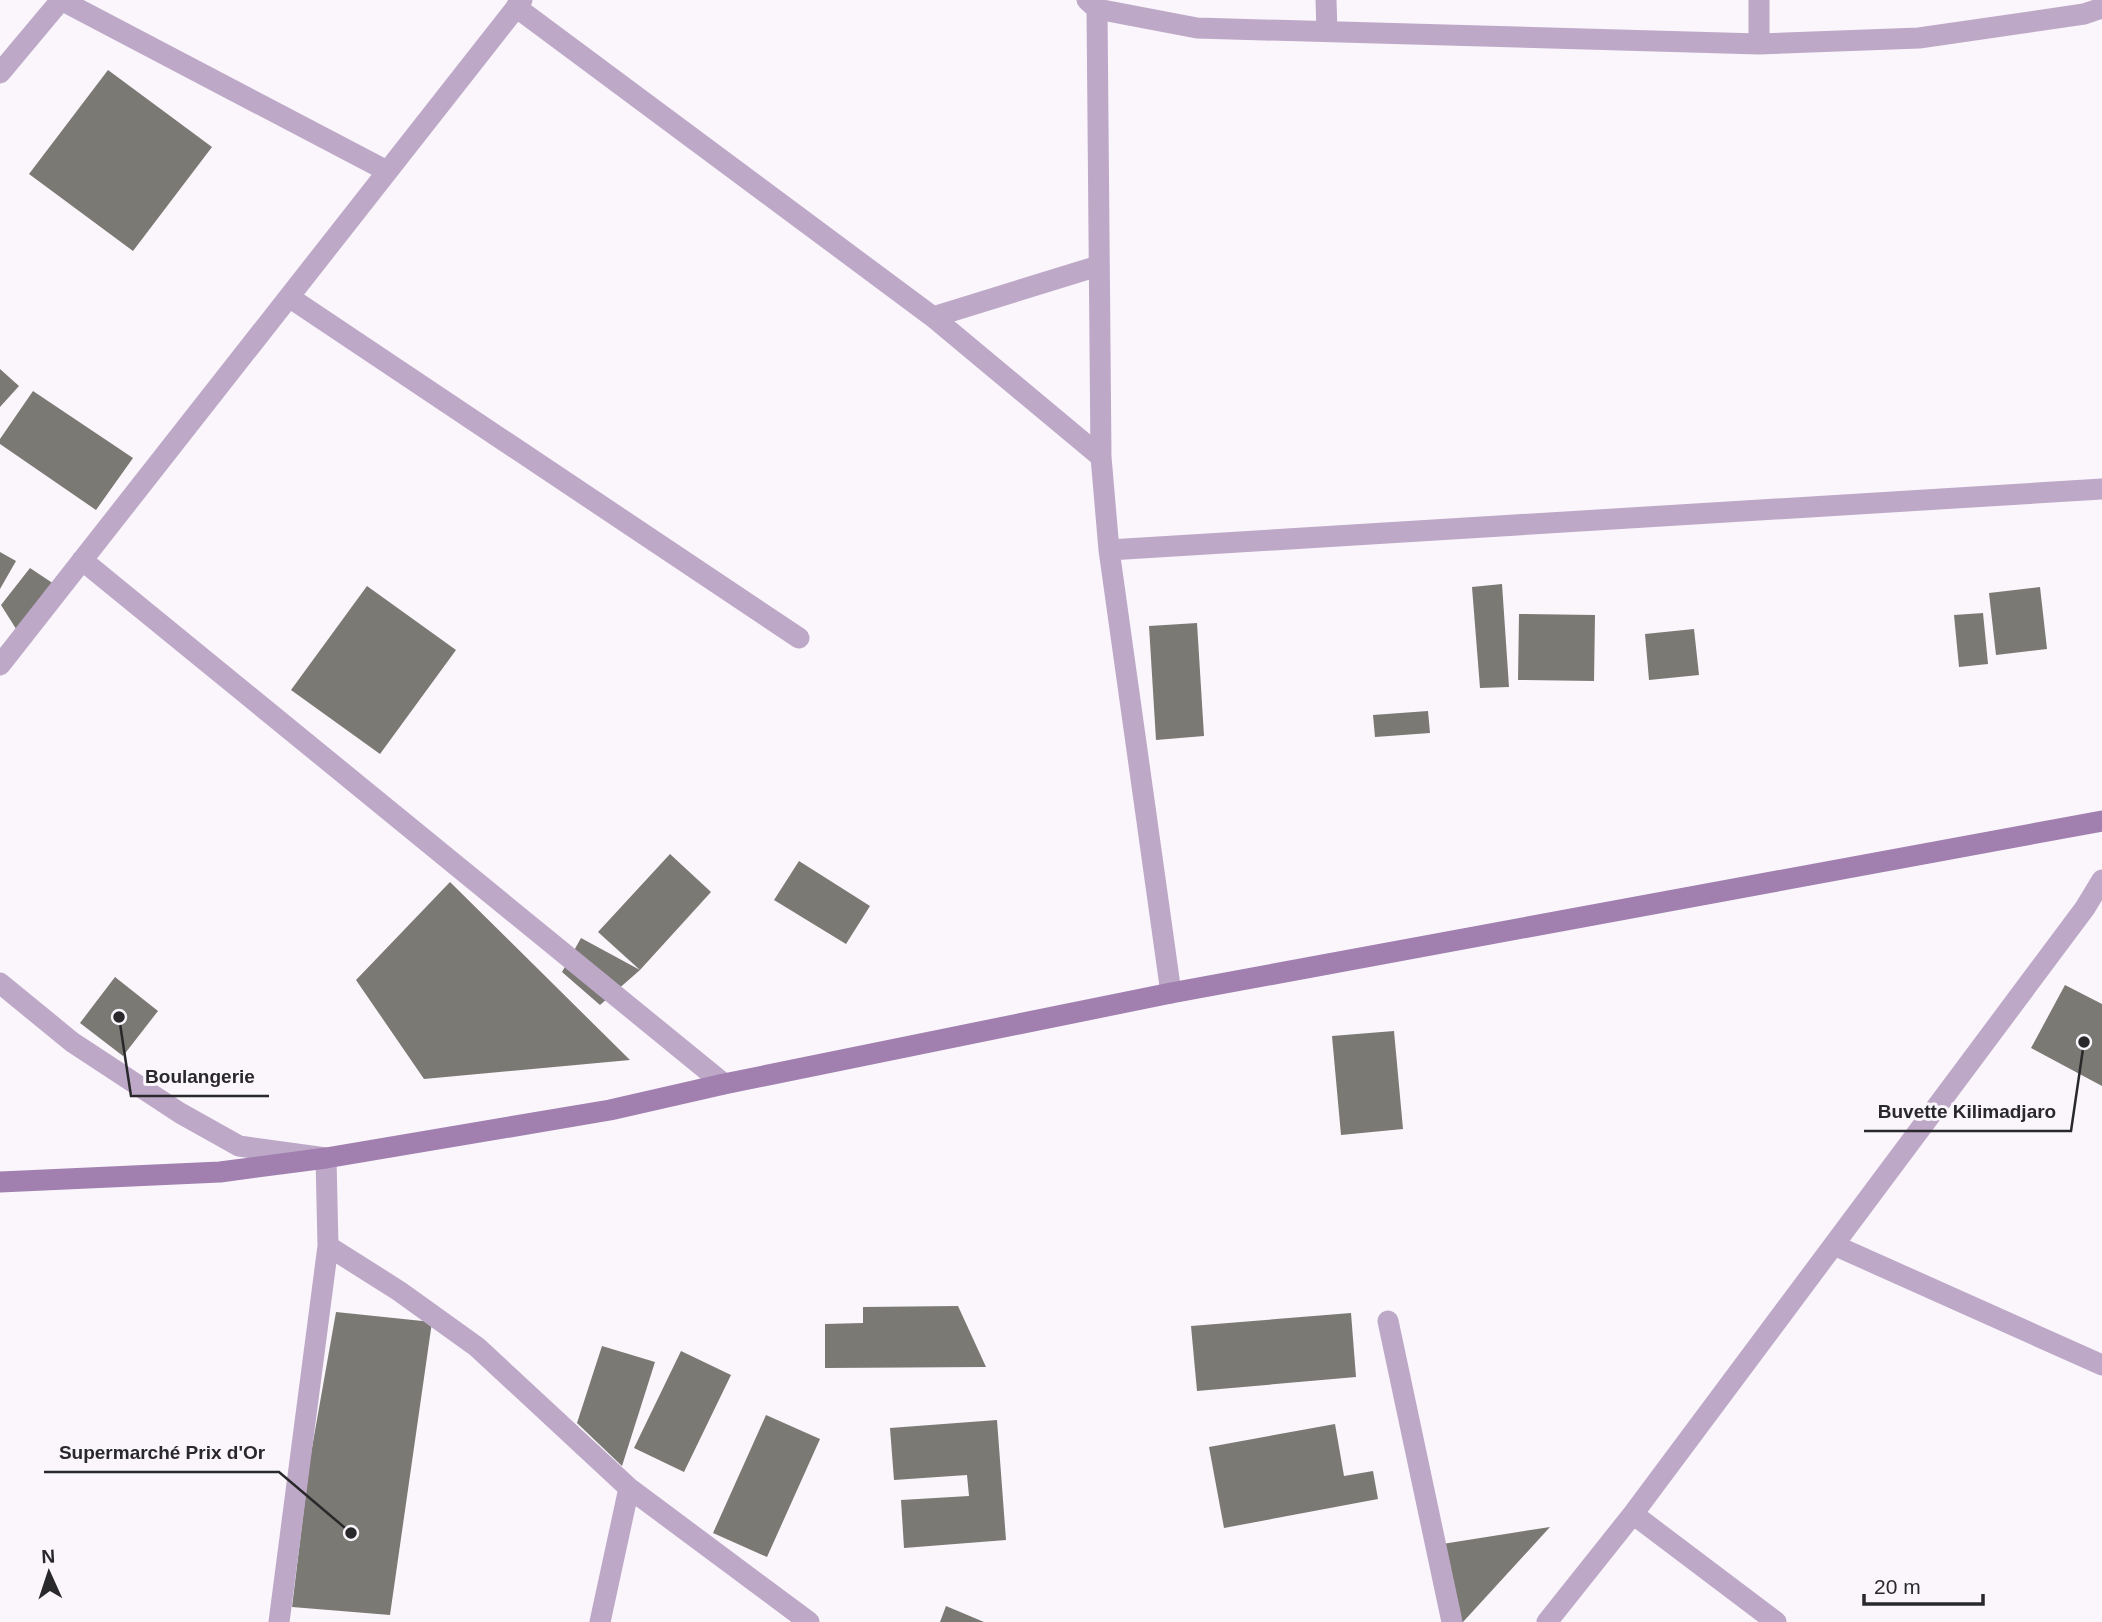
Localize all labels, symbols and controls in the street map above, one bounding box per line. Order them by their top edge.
callout: Boulangerie [131,1056,269,1096]
text: Boulangerie [145,1066,255,1087]
callout: Buvette Kilimadjaro [1864,1091,2071,1131]
text: Buvette Kilimadjaro [1878,1101,2056,1122]
callout: Supermarché Prix d'Or [44,1432,279,1472]
text: Supermarché Prix d'Or [59,1442,266,1463]
north arrow [14,1538,84,1608]
text: N [41,1546,56,1567]
scale bar [1864,1562,1983,1606]
text: 20 m [1874,1575,1921,1598]

